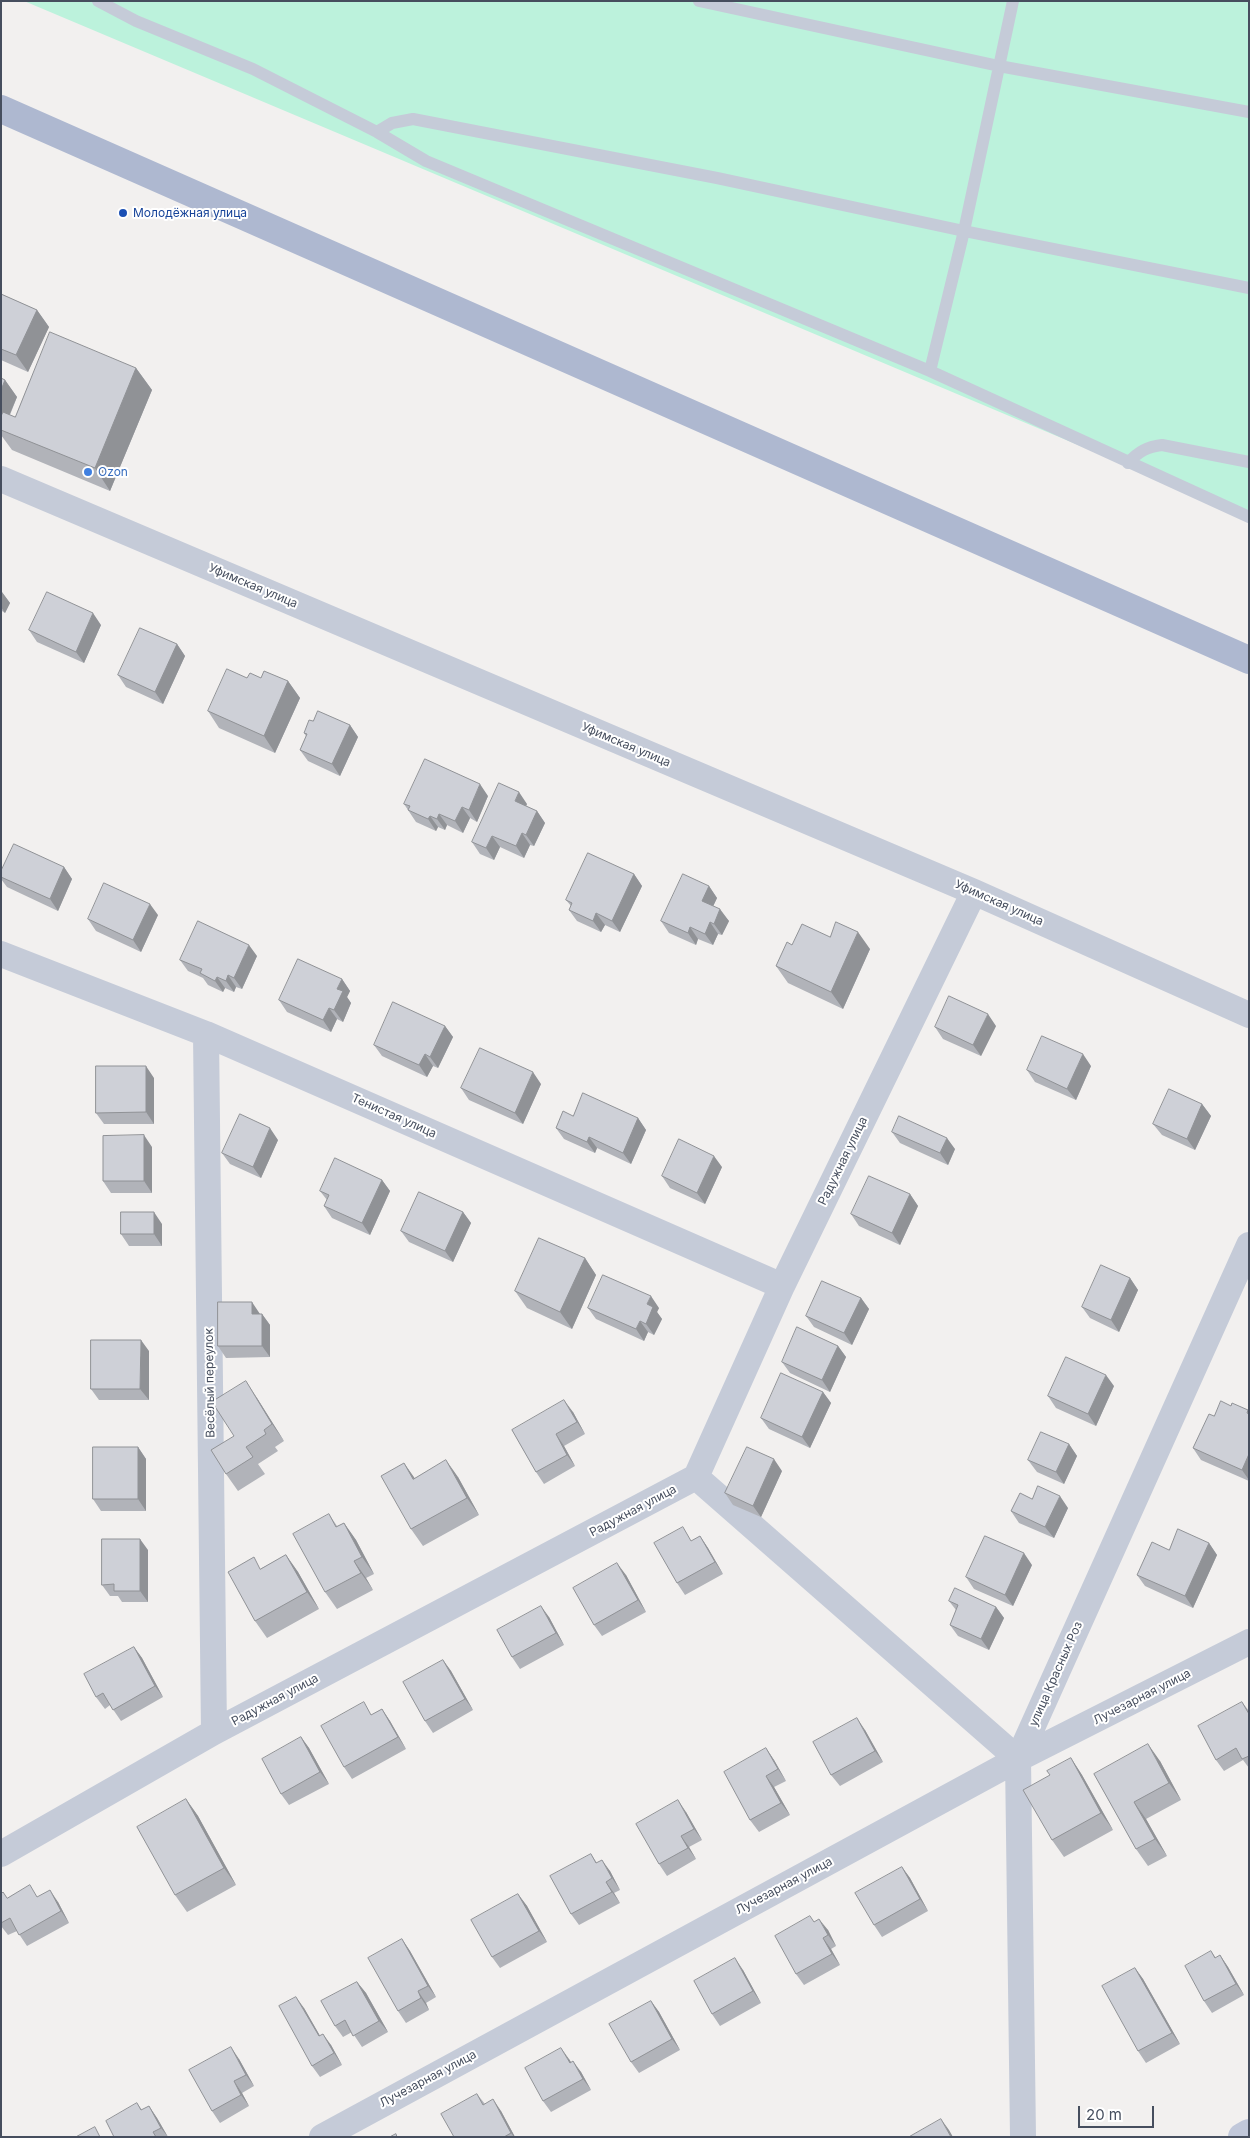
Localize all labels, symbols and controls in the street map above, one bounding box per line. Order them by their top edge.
place label: Молодёжная улица [133,206,247,220]
marker: Молодёжная улица [117,207,129,219]
place label: Ozon [98,465,128,479]
marker: Ozon [82,466,94,478]
street label: Уфимская улица [206,561,300,611]
street label: Уфимская улица [579,720,673,770]
street label: Уфимская улица [952,877,1046,929]
street label: Тенистая улица [349,1091,439,1141]
street label: Радужная улица [815,1115,871,1207]
street label: Весёлый переулок [202,1328,218,1438]
street label: Радужная улица [587,1482,679,1540]
street label: улица Красных Роз [1026,1619,1086,1729]
street label: Лучезарная улица [1091,1666,1193,1728]
street label: Радужная улица [229,1671,321,1729]
street label: Лучезарная улица [733,1854,835,1918]
street label: Лучезарная улица [377,2047,479,2111]
scale bar [1080,2096,1156,2128]
text: 20 m [1086,2105,1122,2124]

